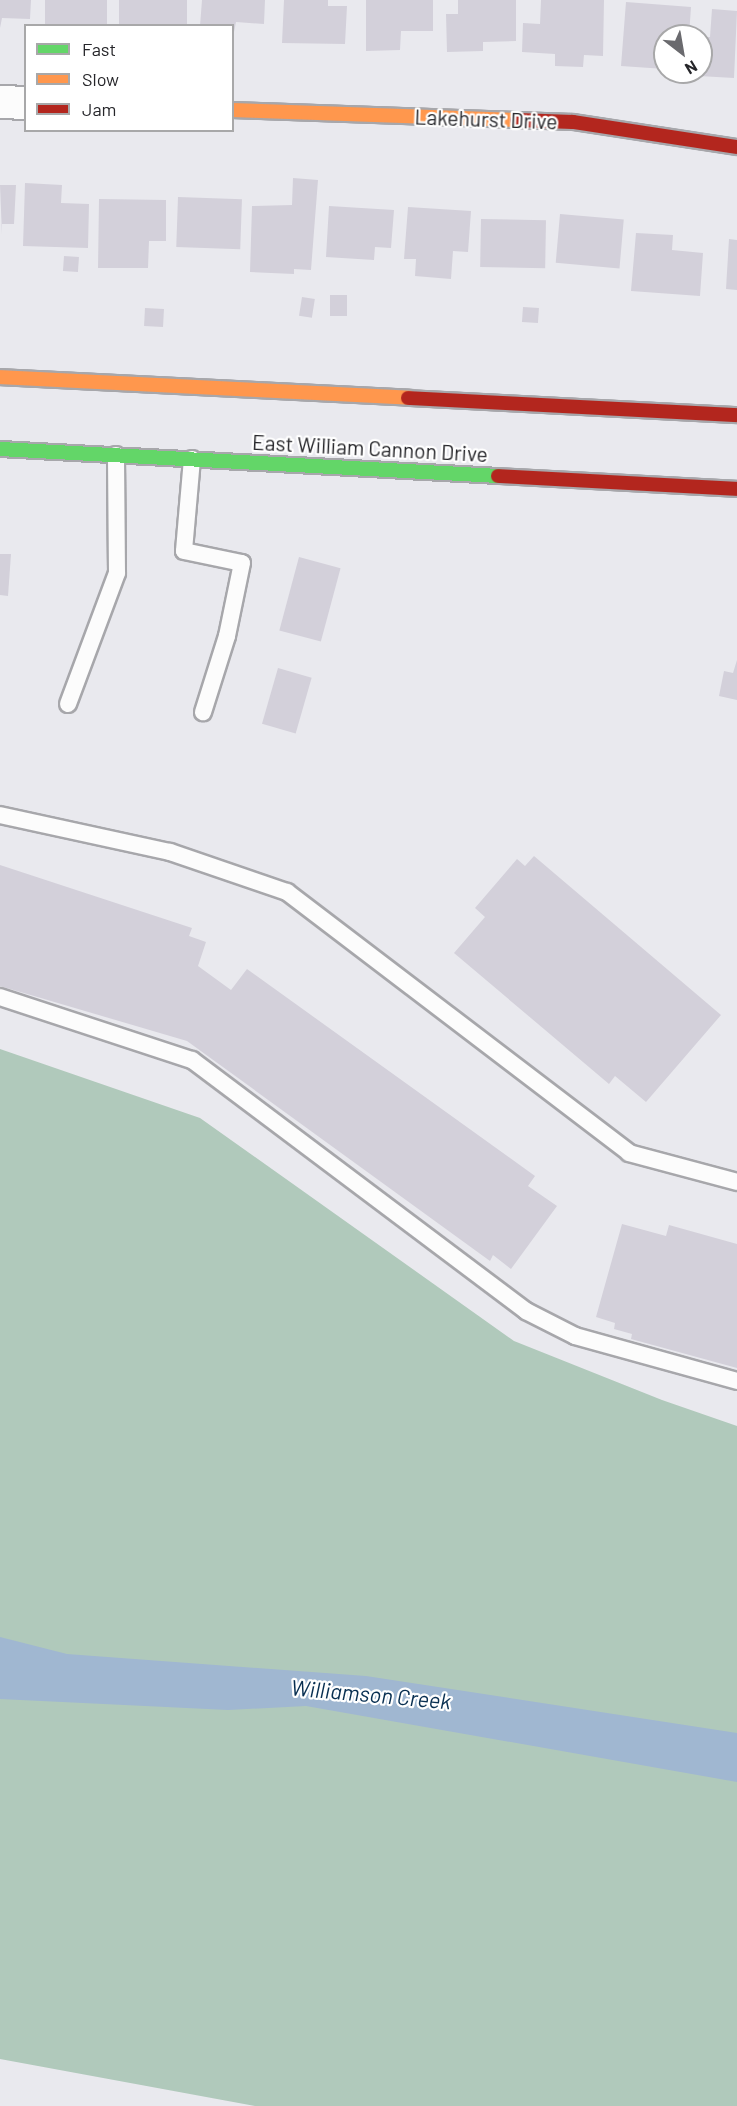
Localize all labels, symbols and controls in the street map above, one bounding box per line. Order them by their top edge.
legend [24,24,234,132]
north arrow [653,24,713,84]
text: Fast [82,38,116,60]
text: N [682,57,701,79]
text: Slow [82,68,119,90]
text: Jam [82,98,116,120]
street label: Lakehurst Drive [414,104,558,134]
street label: East William Cannon Drive [251,429,489,467]
water label: Williamson Creek [290,1674,452,1714]

